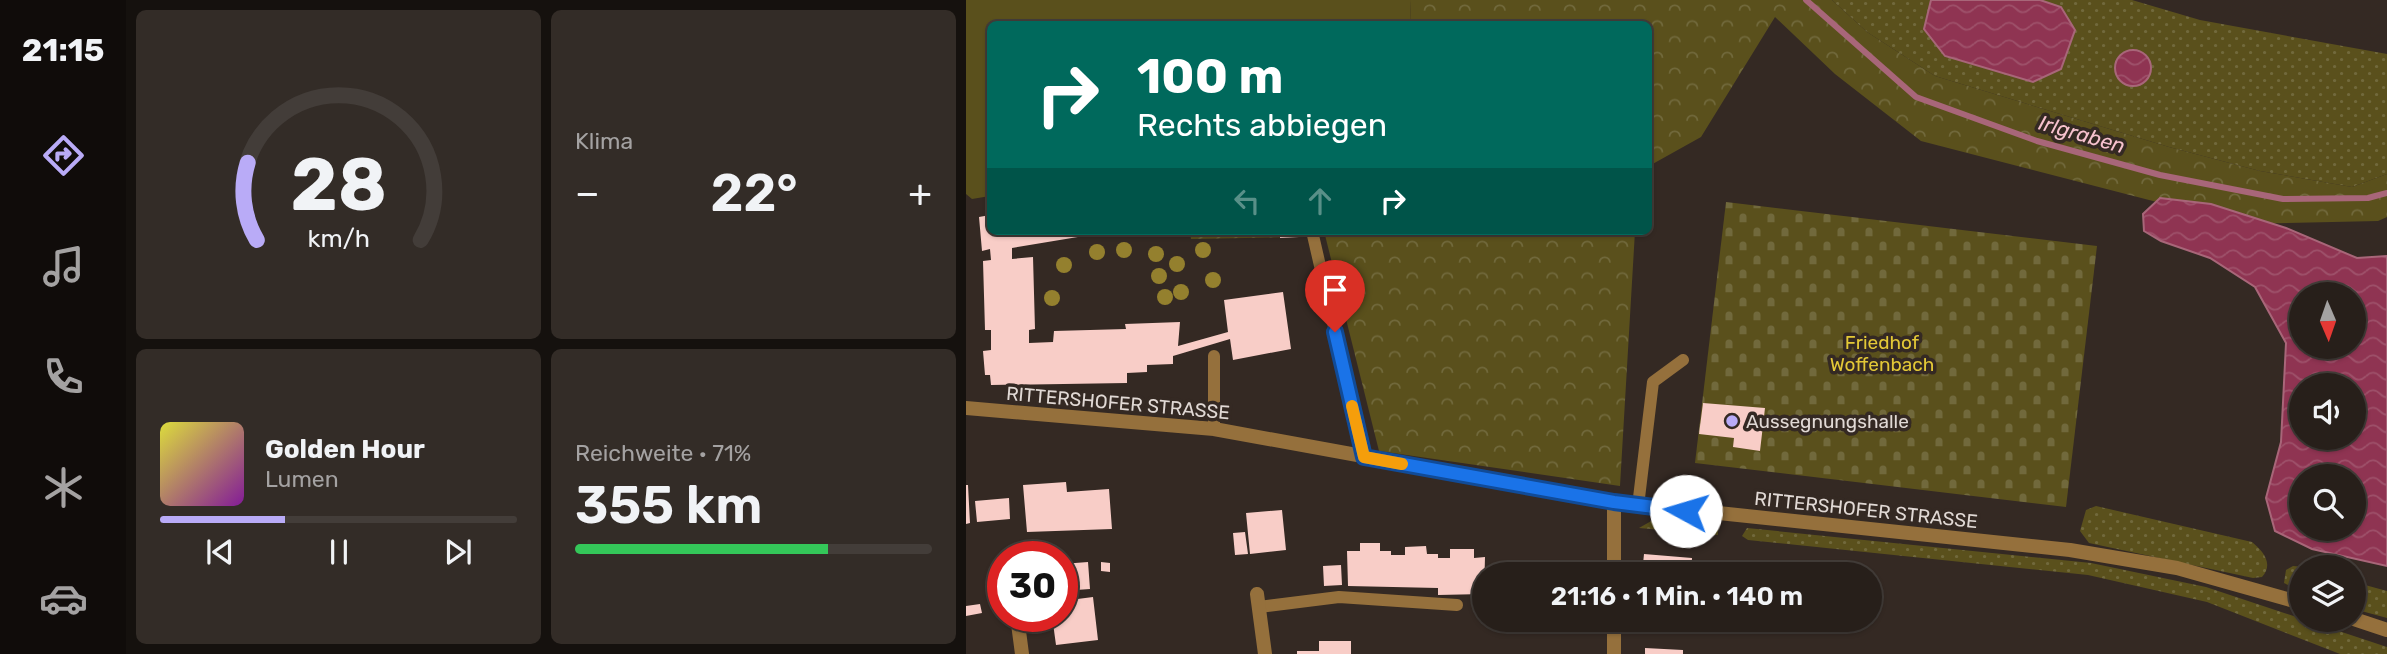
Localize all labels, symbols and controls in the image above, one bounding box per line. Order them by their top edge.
text: 21:15 [22,31,104,69]
text: 100 m [1137,47,1283,105]
icon: right [1022,49,1113,140]
text: Rechts abbiegen [1137,106,1387,144]
water label: Irlgraben [2036,110,2128,158]
text: Klima [575,127,633,155]
icon: directions [39,131,88,180]
text: 28 [290,143,387,229]
text: 22° [711,162,798,224]
text: − [575,170,600,216]
text: + [908,170,932,216]
icon: left [1228,182,1266,220]
icon: ahead [1301,182,1339,220]
icon: right [1374,182,1412,220]
text: km/h [307,224,370,253]
icon: music [39,242,88,291]
pin [1305,260,1365,332]
icon: arrive [1316,271,1354,309]
north arrow [2289,282,2366,359]
map controls [2289,282,2366,632]
park label: Friedhof Woffenbach [1830,331,1934,376]
icon: phone [39,352,88,401]
button: sound [2289,373,2366,450]
street label: RITTERSHOFER STRASSE [1005,382,1231,424]
place label: Aussegnungshalle [1746,410,1909,433]
marker: Aussegnungshalle [1724,413,1740,429]
text: Golden Hour [265,434,425,465]
text: Reichweite · 71% [575,439,751,467]
icon: climate [39,463,88,512]
button: search [2289,464,2366,541]
text: Lumen [265,465,339,493]
text: 355 km [575,474,762,536]
position arrow [1649,474,1723,548]
street label: RITTERSHOFER STRASSE [1753,487,1979,533]
icon: previous [201,533,239,571]
icon: pause [320,533,358,571]
icon: next [439,533,477,571]
speed limit sign: 30 [987,541,1078,632]
button: layers [2289,555,2366,632]
icon: car [39,574,88,623]
text: 21:16 · 1 Min. · 140 m [1551,581,1803,612]

